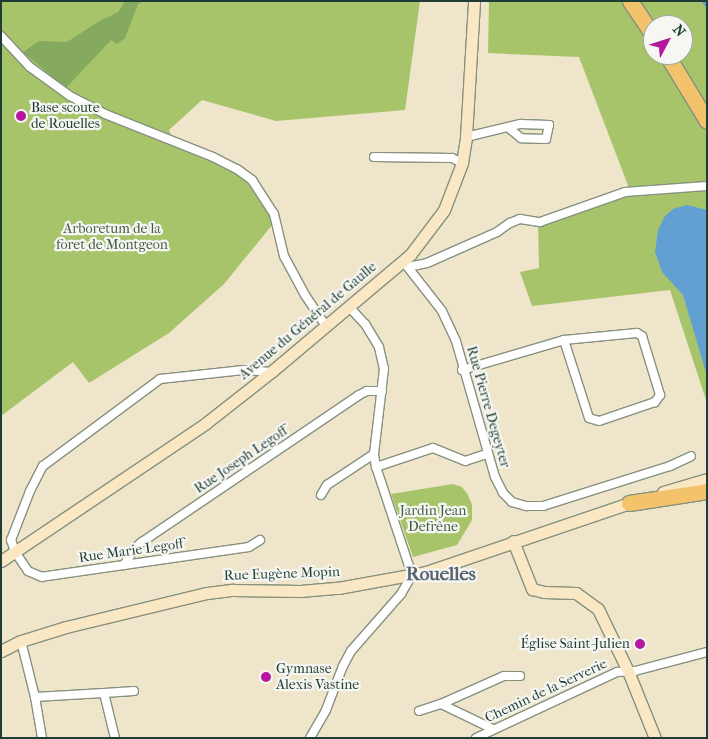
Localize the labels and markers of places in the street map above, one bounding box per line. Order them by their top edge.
place label: Base scoute de Rouelles [31,100,100,132]
marker: Base scoute de Rouelles [15,110,27,122]
place label: Église Saint-Julien [520,636,630,652]
marker: Église Saint-Julien [634,638,646,650]
place label: Gymnase Alexis Vastine [276,661,359,694]
marker: Gymnase Alexis Vastine [260,671,272,683]

